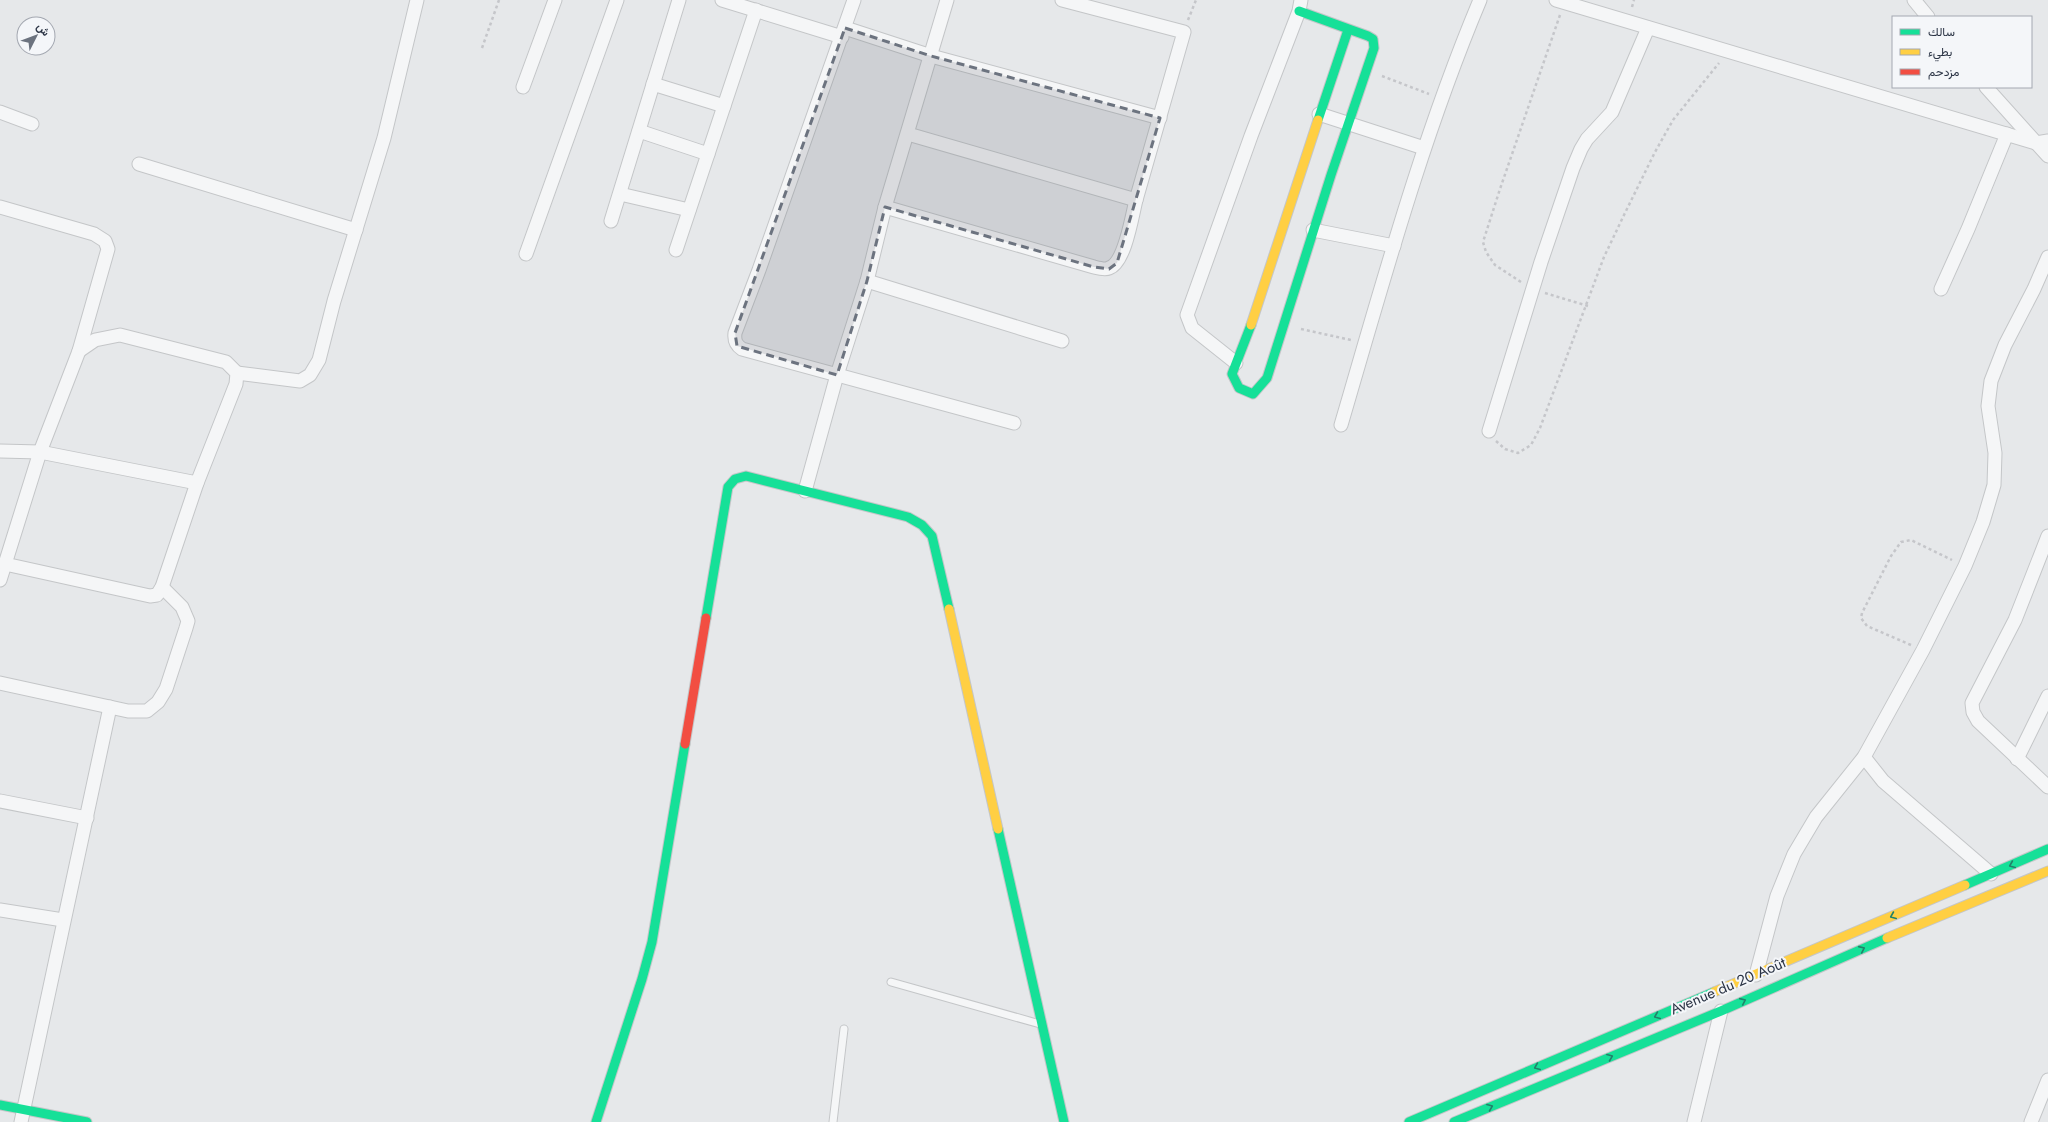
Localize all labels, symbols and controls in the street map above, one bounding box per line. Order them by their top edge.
north arrow [16,16,56,56]
legend [1892,16,2032,88]
text: ش [33,19,54,40]
text: سالك [1928,23,1955,41]
text: بطيء [1928,43,1952,62]
text: مزدحم [1928,63,1959,81]
one-way arrow [2009,860,2016,868]
one-way arrow [1889,912,1896,920]
one-way arrow [1857,946,1865,954]
street label: Avenue du 20 Août [1667,952,1790,1020]
one-way arrow [1739,998,1746,1006]
one-way arrow [1653,1011,1660,1019]
one-way arrow [1606,1054,1614,1062]
one-way arrow [1534,1062,1542,1070]
one-way arrow [1486,1103,1493,1111]

